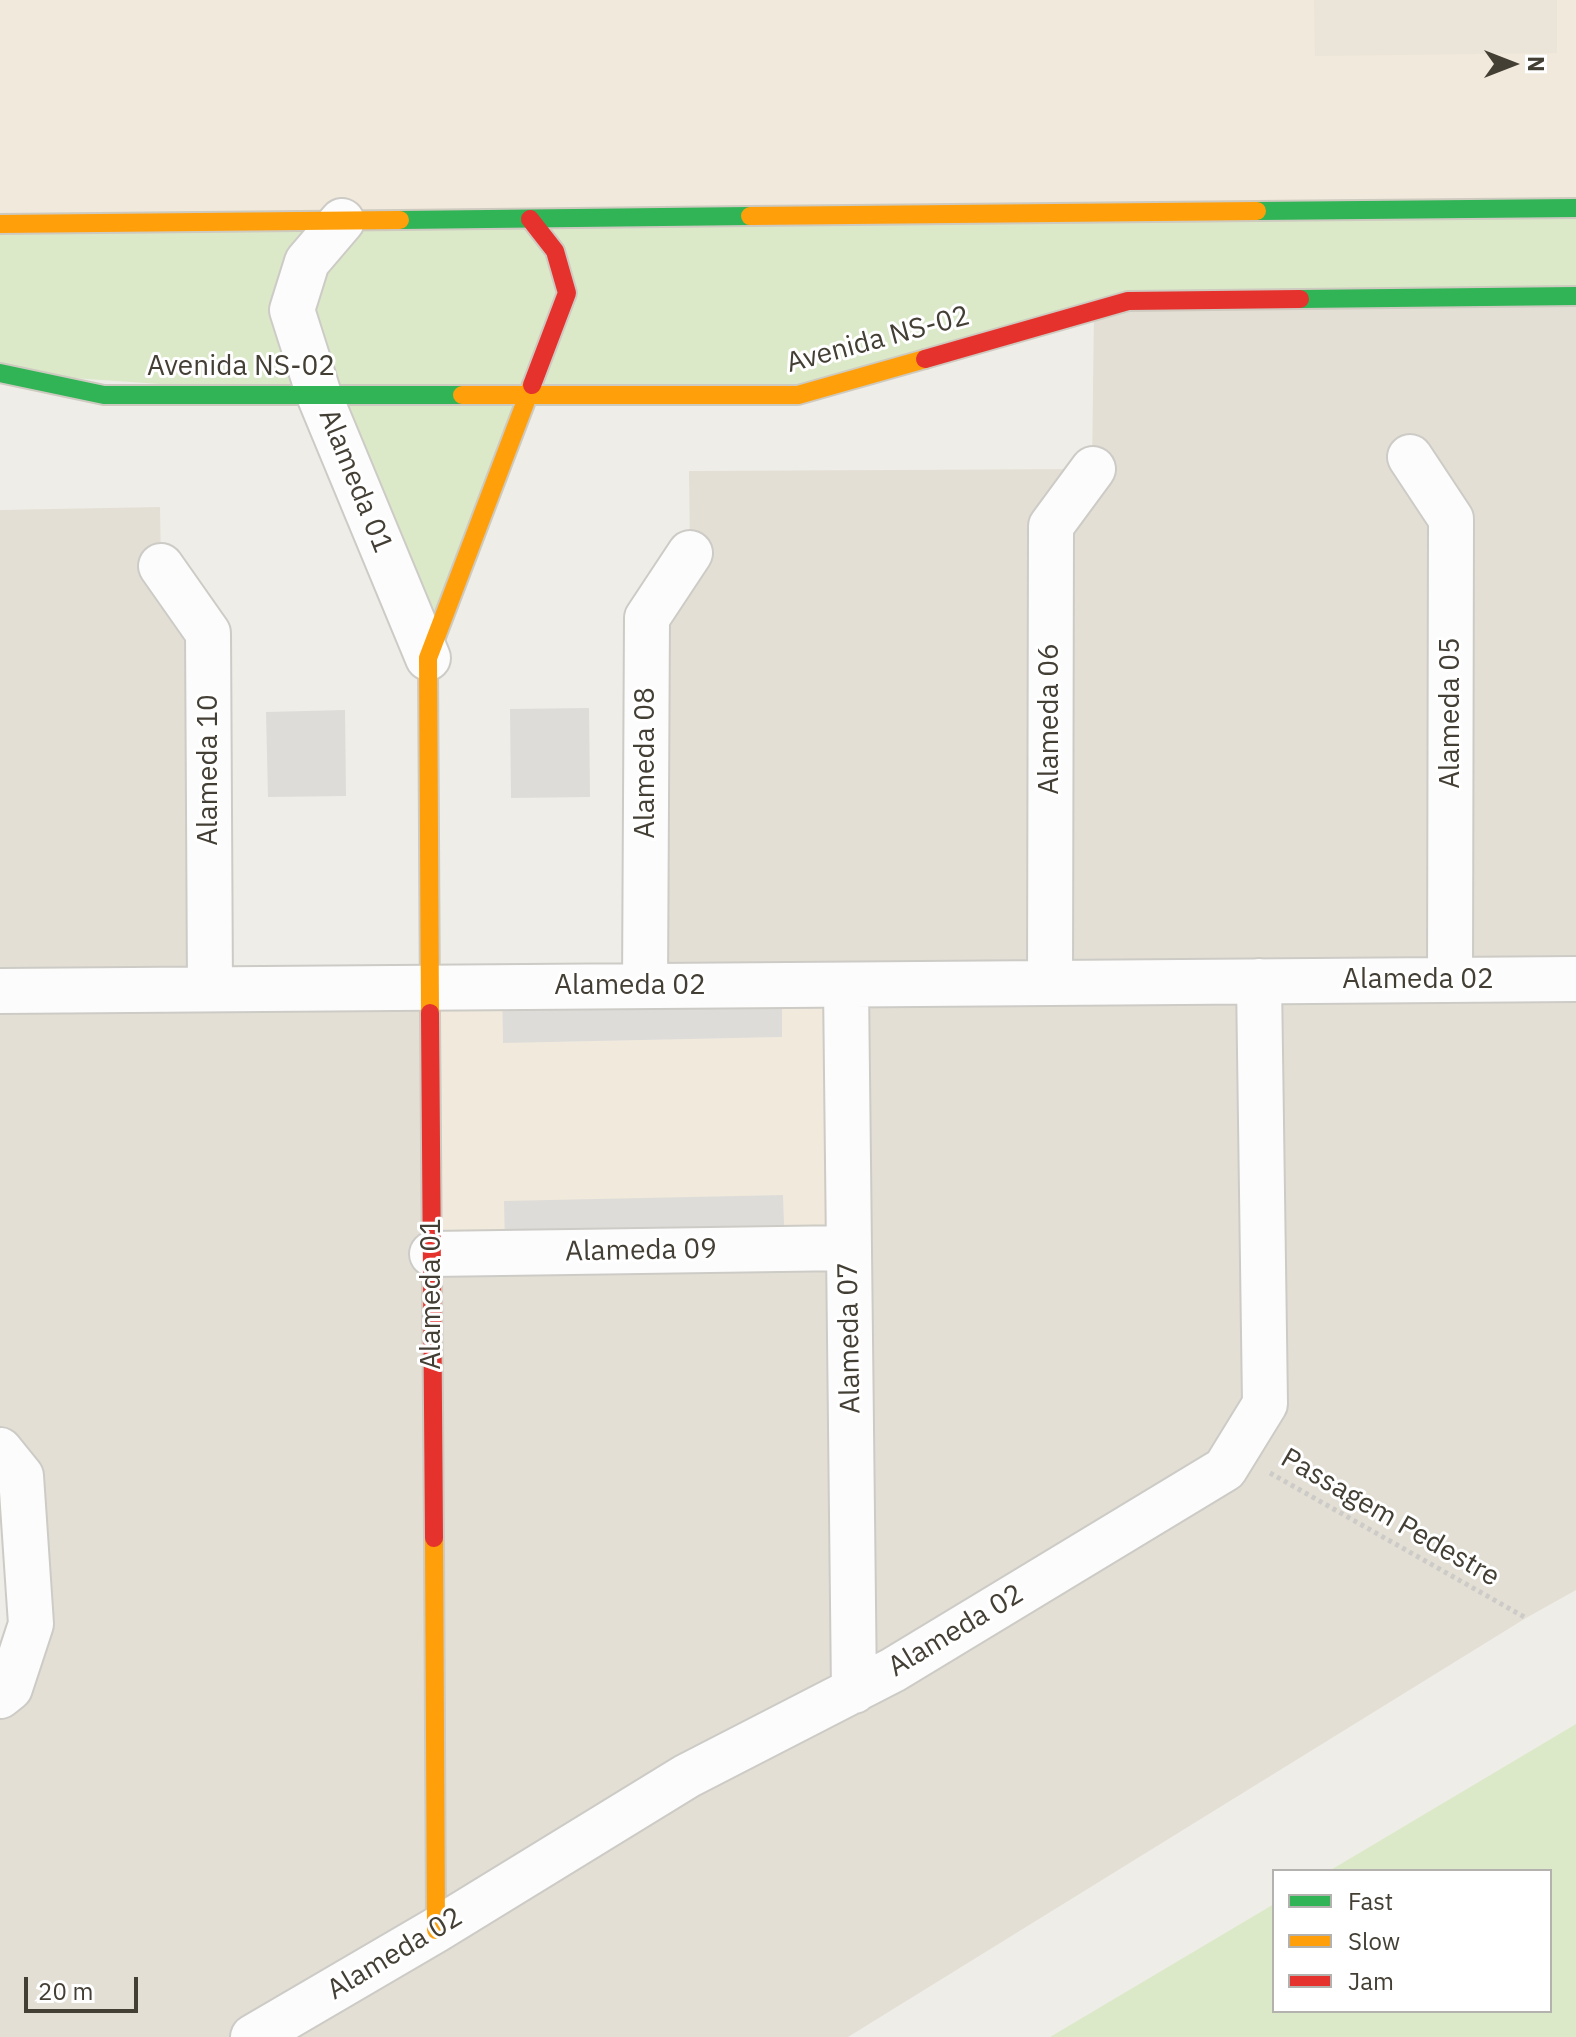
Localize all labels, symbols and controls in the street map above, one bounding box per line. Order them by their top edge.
north arrow [1472,24,1552,104]
text: N [1522,56,1551,72]
street label: Avenida NS-02 [783,299,973,381]
street label: Avenida NS-02 [147,350,335,384]
street label: Alameda 01 [311,404,399,558]
street label: Alameda 05 [1434,637,1468,789]
street label: Alameda 06 [1033,643,1067,795]
street label: Alameda 08 [629,687,663,839]
street label: Alameda 10 [192,694,226,846]
street label: Alameda 02 [1342,963,1494,997]
street label: Alameda 02 [554,969,706,1003]
street label: Alameda 01 [415,1218,449,1370]
street label: Alameda 09 [565,1233,717,1269]
street label: Alameda 07 [832,1262,868,1414]
street label: Passagem Pedestre [1275,1442,1505,1594]
street label: Alameda 02 [882,1578,1030,1684]
legend [1272,1869,1552,2013]
text: Fast [1348,1885,1393,1917]
street label: Alameda 02 [321,1901,469,2007]
text: Slow [1348,1925,1400,1957]
scale bar [28,1961,142,2011]
text: Jam [1348,1965,1394,1997]
text: 20 m [38,1975,93,2007]

